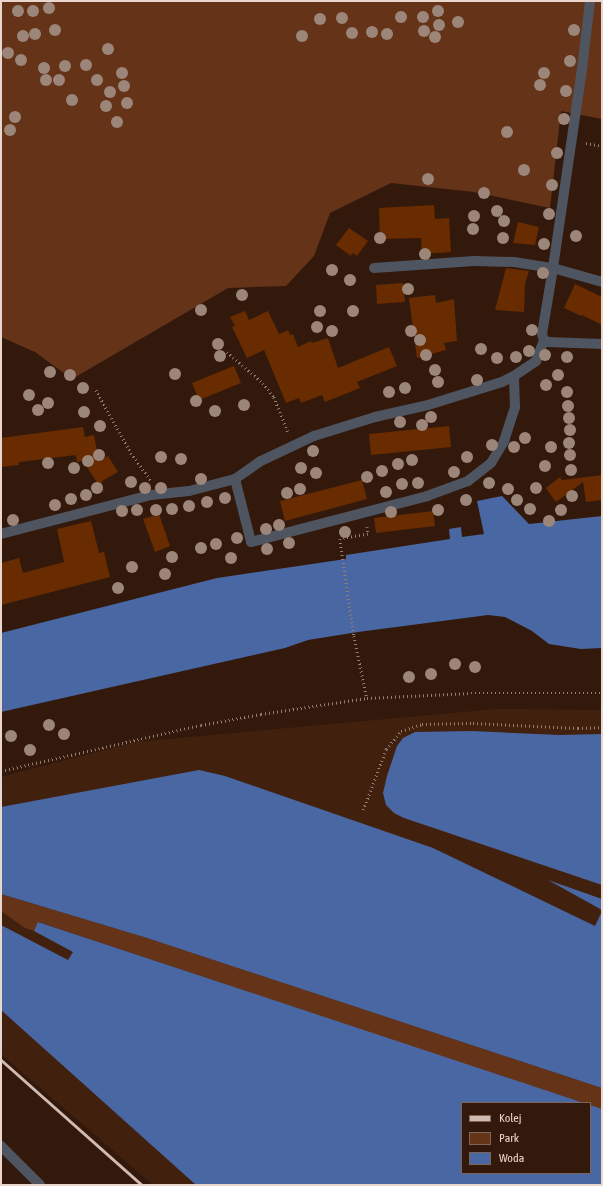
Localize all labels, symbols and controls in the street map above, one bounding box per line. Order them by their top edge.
legend [461,1102,591,1174]
text: Kolej [499,1111,522,1125]
text: Park [499,1131,519,1145]
text: Woda [499,1151,524,1165]

